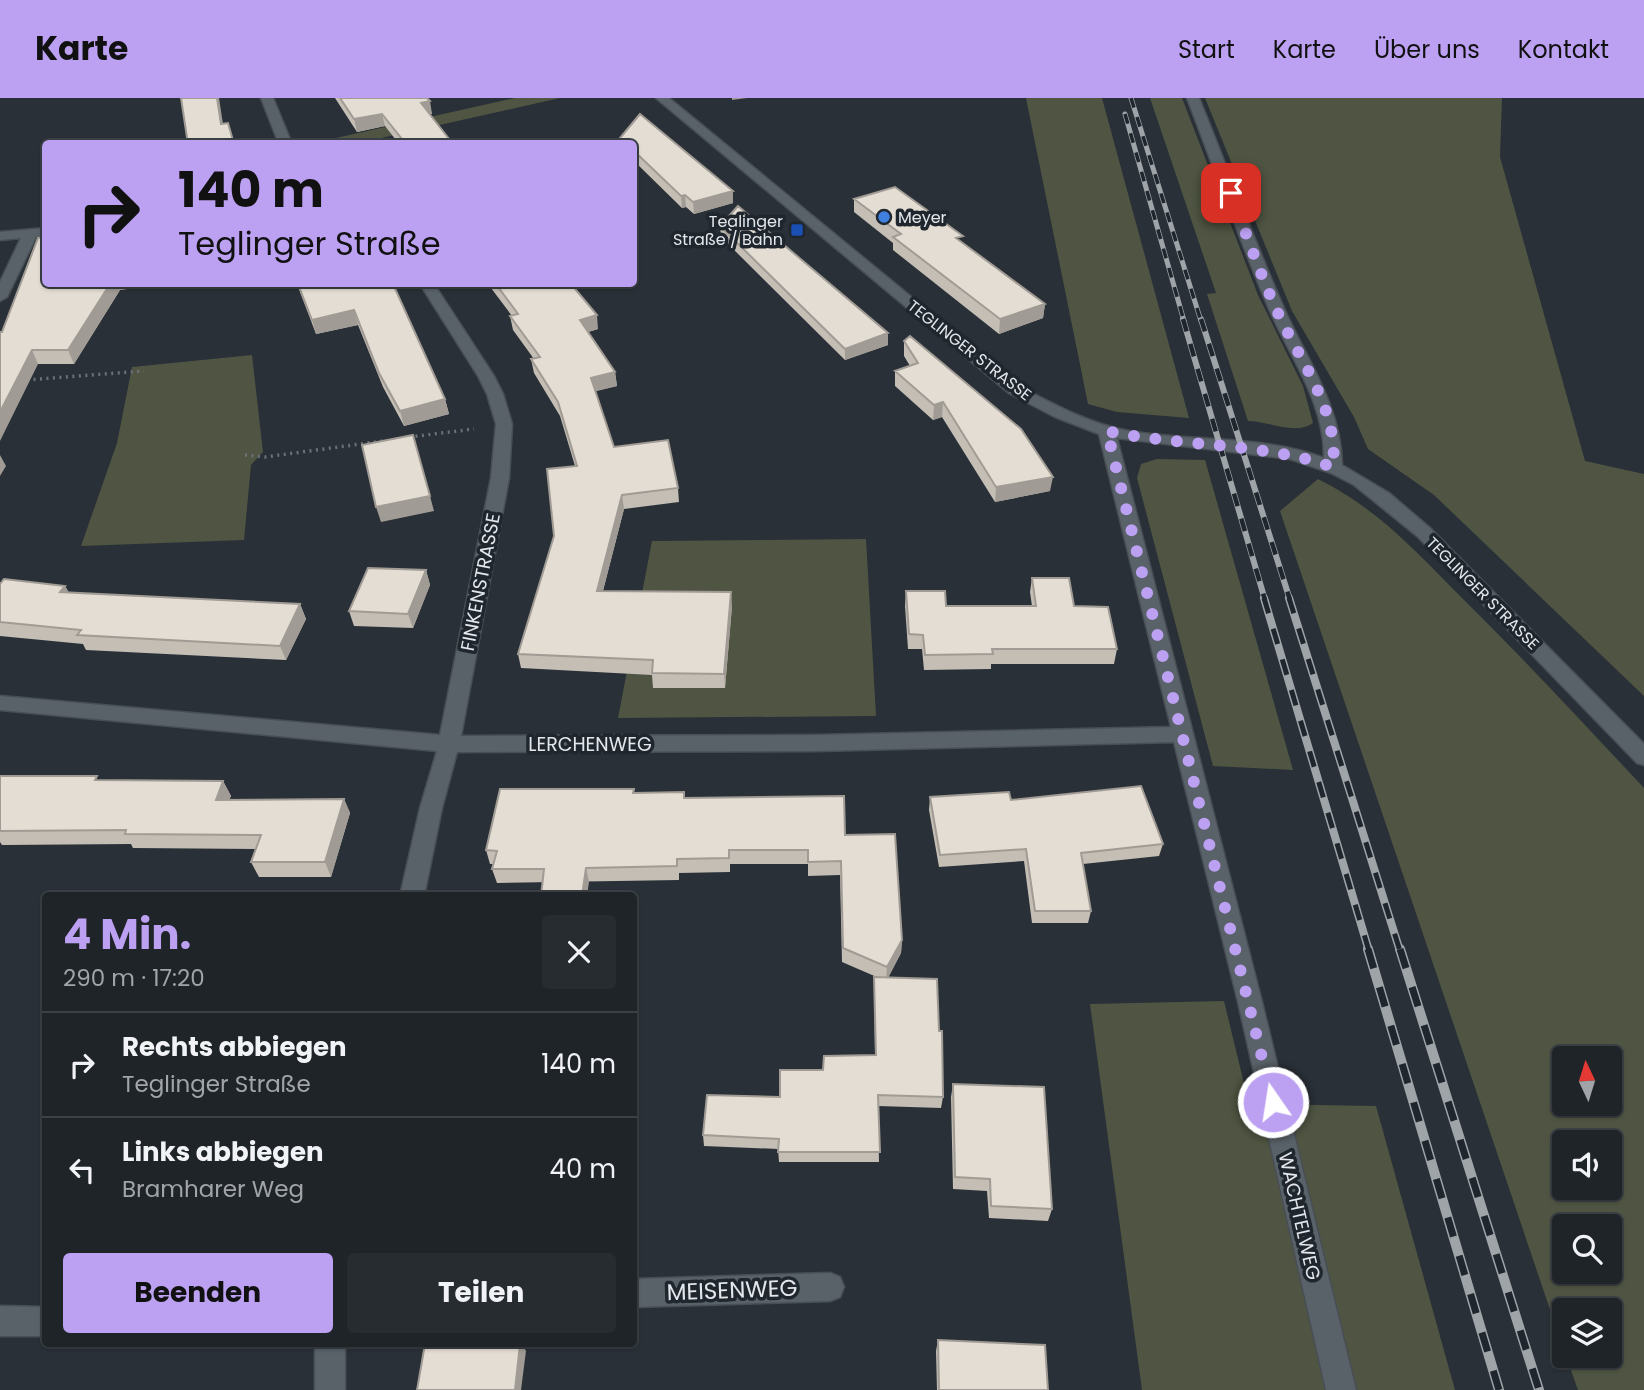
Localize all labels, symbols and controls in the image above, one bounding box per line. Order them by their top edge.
text: Karte [35,25,128,72]
text: Start [1178,33,1235,66]
text: Karte [1273,33,1336,66]
text: Über uns [1374,33,1480,66]
text: Kontakt [1518,33,1609,66]
text: 140 m [178,156,324,224]
pin [1201,163,1261,223]
icon: right [63,168,154,259]
icon: arrive [1212,174,1250,212]
place label: Meyer [898,206,947,229]
marker: Meyer [876,209,892,225]
place label: Teglinger Straße / Bahn [673,210,783,251]
text: Teglinger Straße [178,221,441,266]
marker: Teglinger Straße / Bahn [789,222,805,238]
street label: TEGLINGER STRASSE [903,295,1037,406]
street label: FINKENSTRASSE [454,511,507,653]
street label: TEGLINGER STRASSE [1421,532,1544,655]
street label: LERCHENWEG [528,731,652,758]
text: 4 Min. [63,905,191,964]
button: close [542,915,616,989]
text: 290 m · 17:20 [63,962,205,994]
text: Rechts abbiegen [122,1029,347,1065]
icon: right [63,1046,101,1084]
text: 140 m [541,1046,616,1082]
north arrow [1552,1046,1622,1116]
map controls [1552,1046,1622,1368]
position arrow [1236,1065,1310,1139]
text: Teglinger Straße [122,1068,311,1100]
button: sound [1552,1130,1622,1200]
text: Links abbiegen [122,1134,324,1170]
street label: WACHTELWEG [1272,1150,1327,1283]
icon: left [63,1151,101,1189]
text: 40 m [550,1151,616,1187]
text: Bramharer Weg [122,1173,304,1205]
button: search [1552,1214,1622,1284]
button: Beenden [63,1253,333,1333]
button: Teilen [347,1253,616,1333]
street label: MEISENWEG [666,1272,798,1308]
button: layers [1552,1298,1622,1368]

